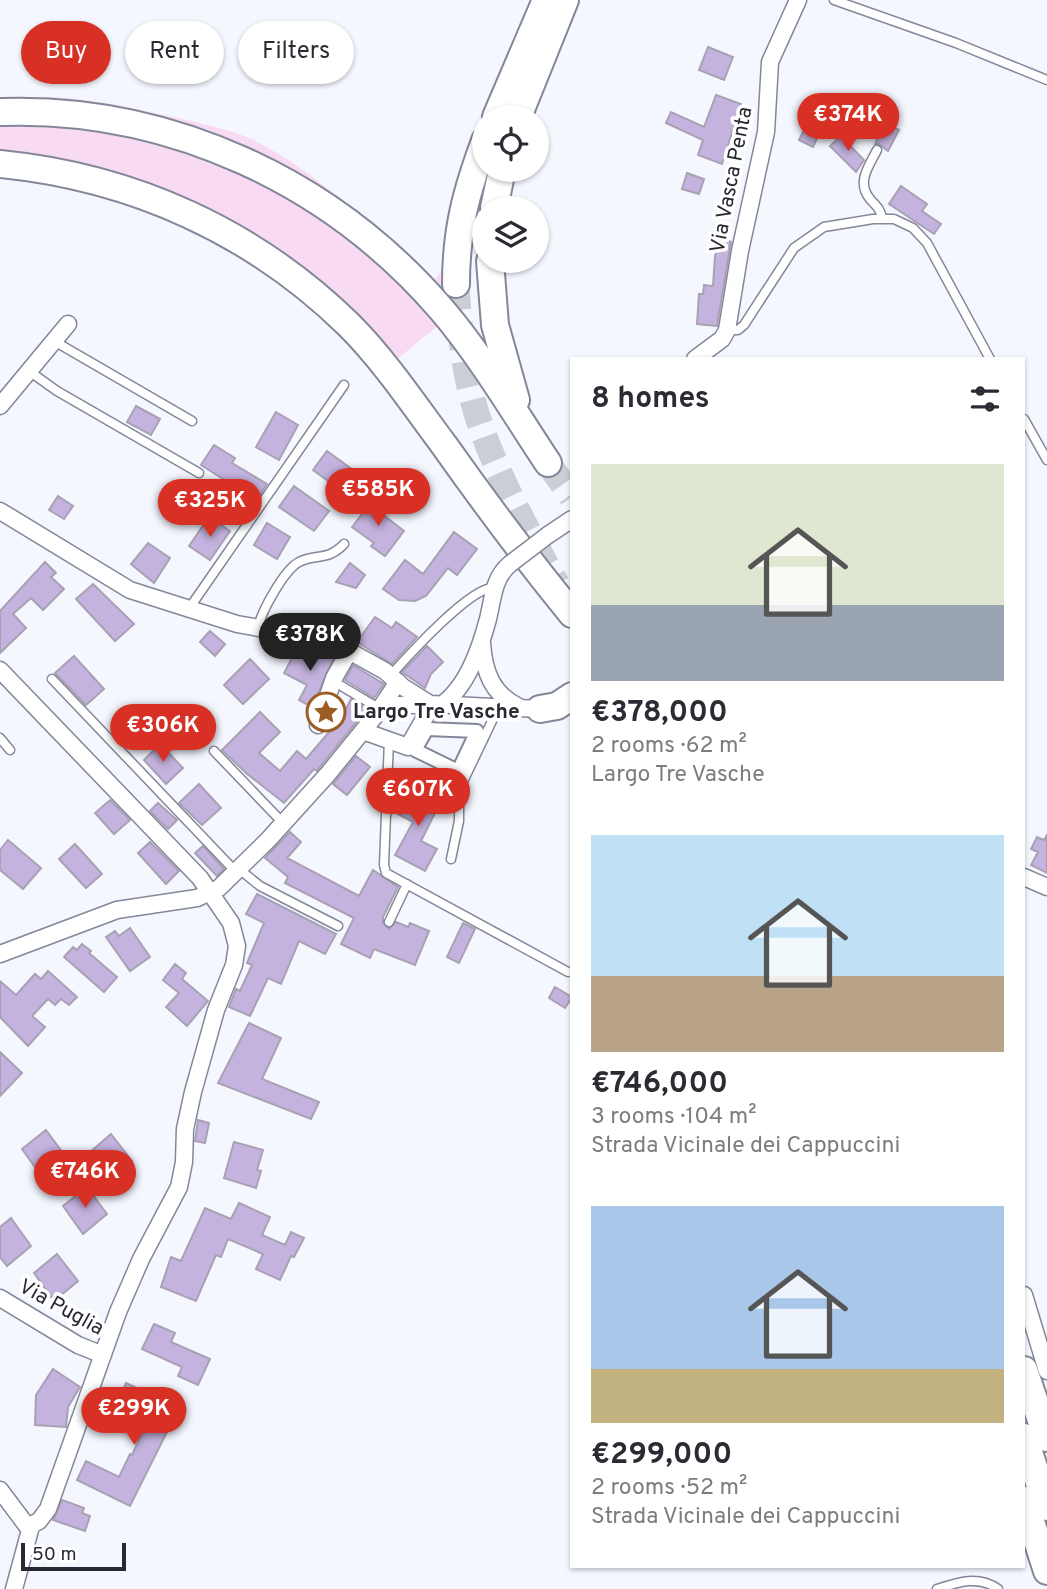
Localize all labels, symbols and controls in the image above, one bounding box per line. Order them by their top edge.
chip: Buy [21,21,111,84]
chip: Rent [125,21,224,84]
chip: Filters [238,21,354,84]
pin: €374K [799,94,897,153]
text: €374K [813,101,883,130]
map controls [472,105,549,273]
button: locate [472,105,549,182]
street label: Via Vasca Penta [705,105,759,255]
button: layers [472,196,549,273]
icon: filters [966,380,1004,418]
text: 8 homes [591,381,710,418]
pin: €585K [329,468,427,528]
text: €585K [341,476,415,505]
pin: €325K [161,480,259,539]
text: €325K [174,487,246,516]
icon: home [735,509,861,635]
pin: €378K [261,614,359,673]
text: €378K [275,621,345,650]
place icon: Largo Tre Vasche [305,691,347,733]
text: €378,000 [591,695,728,732]
place label: Largo Tre Vasche [353,699,520,726]
pin: €306K [114,704,212,764]
text: €306K [126,712,200,741]
text: 2 rooms · 62 m² [591,732,747,761]
text: Largo Tre Vasche [591,761,765,790]
pin: €607K [369,768,467,828]
text: €607K [382,776,454,805]
icon: home [735,880,861,1006]
text: €746,000 [591,1066,728,1103]
text: 3 rooms · 104 m² [591,1103,756,1132]
text: Strada Vicinale dei Cappuccini [591,1132,900,1161]
pin: €746K [36,1150,134,1210]
text: €746K [50,1158,120,1187]
icon: home [735,1251,861,1377]
street label: Via Puglia [14,1274,108,1342]
pin: €299K [85,1388,183,1447]
text: €299K [97,1395,171,1424]
text: €299,000 [591,1437,732,1474]
text: 2 rooms · 52 m² [591,1474,747,1503]
text: Strada Vicinale dei Cappuccini [591,1503,900,1532]
scale bar [21,1540,126,1572]
text: 50 m [32,1543,77,1567]

